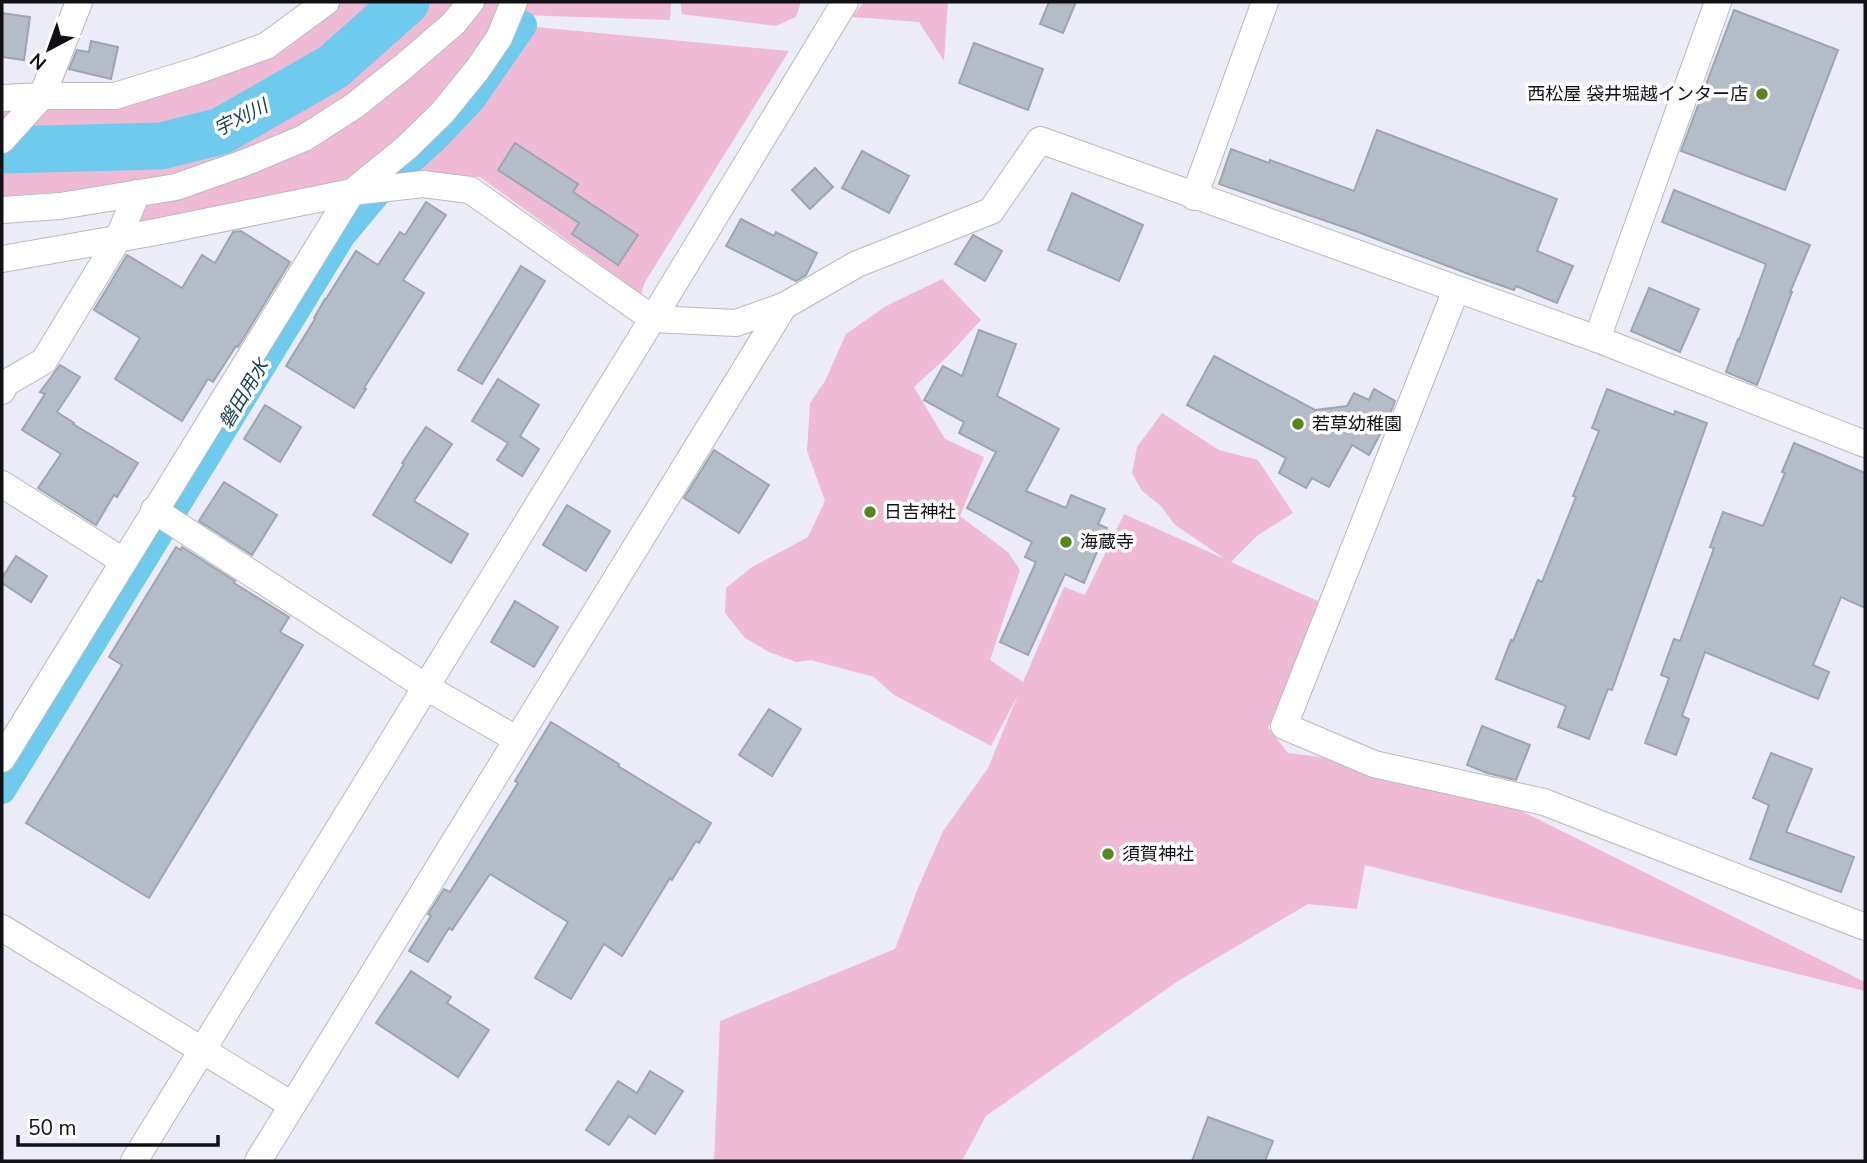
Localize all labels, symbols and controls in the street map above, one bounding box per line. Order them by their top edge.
north arrow [14,14,84,84]
text: N [25,47,52,76]
place label: 西松屋 袋井堀越インター店 [1527,82,1748,106]
marker: 西松屋 袋井堀越インター店 [1754,86,1770,102]
water label: 宇刈川 [210,93,274,143]
water label: 磐田用水 [213,353,276,433]
place label: 若草幼稚園 [1312,412,1402,436]
marker: 若草幼稚園 [1290,416,1306,432]
place label: 日吉神社 [884,500,956,524]
marker: 日吉神社 [862,504,878,520]
place label: 海蔵寺 [1080,530,1134,554]
marker: 海蔵寺 [1058,534,1074,550]
place label: 須賀神社 [1122,842,1194,866]
marker: 須賀神社 [1100,846,1116,862]
scale bar [18,1104,217,1148]
text: 50 m [28,1114,77,1142]

